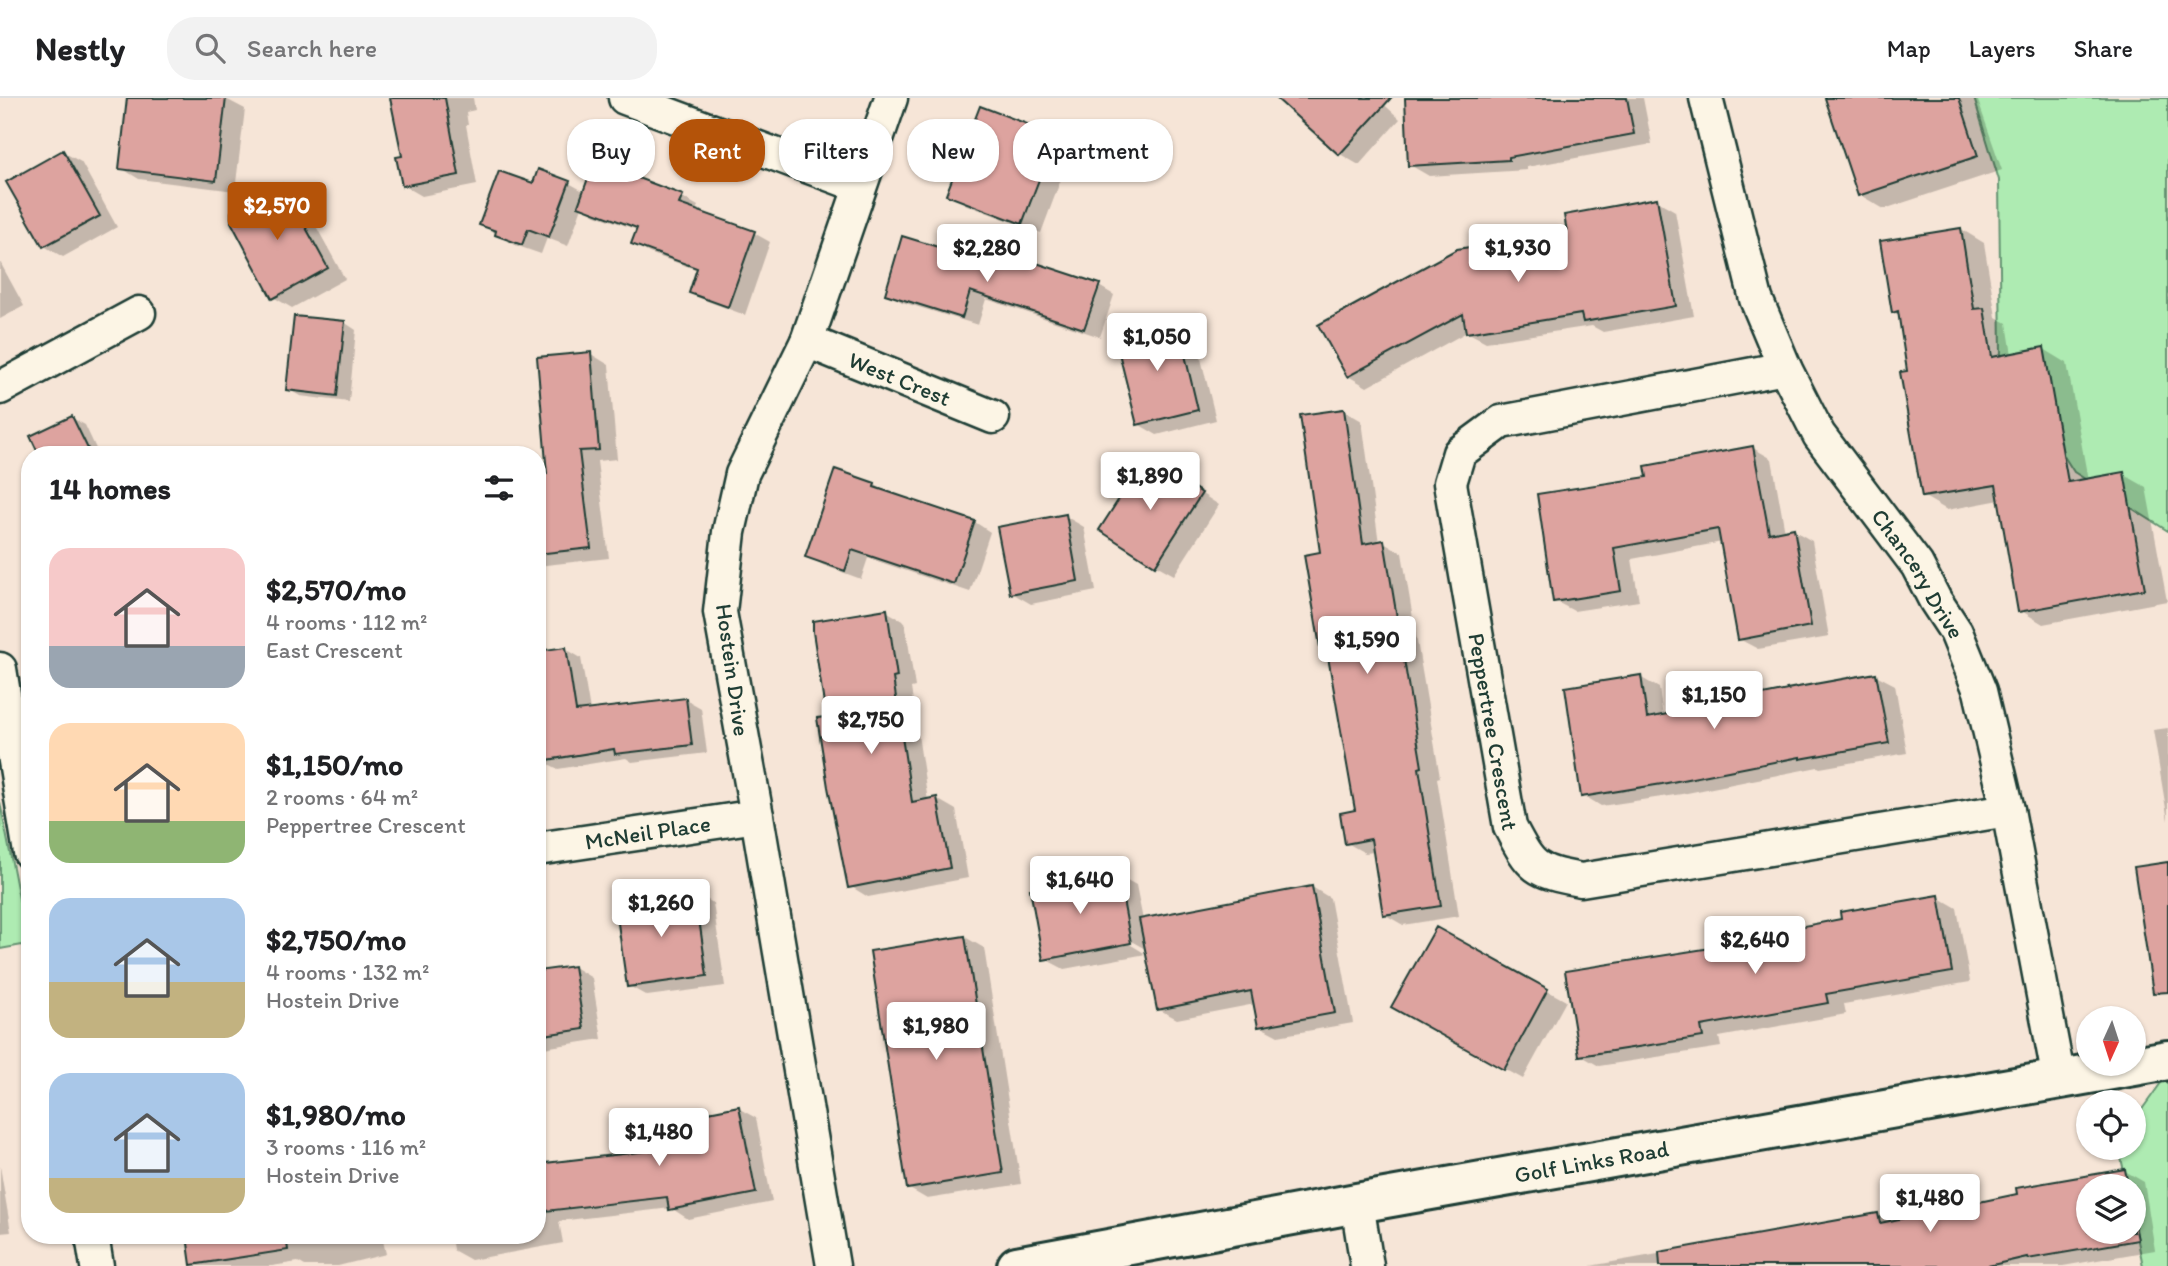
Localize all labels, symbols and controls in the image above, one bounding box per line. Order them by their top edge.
search box [167,17,657,80]
text: Nestly [35,29,125,68]
icon: search [191,29,229,67]
text: Search here [247,32,377,64]
text: Map [1887,34,1931,63]
text: Layers [1969,34,2036,63]
text: Share [2074,34,2133,63]
chip: Buy [567,119,655,182]
chip: Rent [669,119,765,182]
chip: Filters [779,119,893,182]
chip: New [907,119,999,182]
chip: Apartment [1013,119,1173,182]
pin: $2,570 [220,183,334,242]
text: $2,570 [244,191,310,219]
pin: $2,280 [930,225,1044,284]
pin: $1,930 [1461,225,1575,284]
text: $2,280 [953,233,1021,261]
text: $1,930 [1485,233,1551,261]
pin: $1,050 [1100,314,1214,373]
text: $1,050 [1123,322,1191,350]
street label: West Crest [844,346,955,412]
pin: $1,890 [1093,452,1207,512]
text: $1,890 [1117,461,1183,489]
icon: filters [480,469,518,507]
text: 14 homes [49,470,171,507]
street label: Chancery Drive [1866,503,1971,642]
text: $2,570/mo [266,571,406,608]
icon: home [105,576,189,660]
street label: Hostein Drive [710,602,756,738]
text: 4 rooms · 112 m² [266,608,427,636]
pin: $1,590 [1310,616,1424,676]
text: $1,590 [1334,625,1400,653]
street label: Peppertree Crescent [1462,631,1524,833]
text: East Crescent [266,636,403,664]
pin: $1,150 [1657,672,1771,731]
text: $1,150 [1682,680,1746,708]
pin: $2,750 [814,696,928,756]
text: $2,750 [838,705,904,733]
text: $1,150/mo [266,746,403,783]
icon: home [105,751,189,835]
text: 2 rooms · 64 m² [266,783,418,811]
street label: McNeil Place [583,809,712,856]
text: Peppertree Crescent [266,811,466,839]
pin: $1,640 [1023,856,1137,916]
text: $1,640 [1046,865,1114,893]
pin: $1,260 [604,880,718,939]
text: $1,260 [628,888,694,916]
pin: $2,640 [1698,916,1812,976]
text: $2,750/mo [266,921,406,958]
text: $2,640 [1720,925,1790,953]
icon: home [105,926,189,1010]
text: 4 rooms · 132 m² [266,958,429,986]
text: Hostein Drive [266,986,399,1014]
pin: $1,980 [879,1002,993,1062]
north arrow [2076,1006,2146,1076]
map controls [2076,1006,2146,1244]
text: $1,980 [903,1011,969,1039]
button: locate [2076,1090,2146,1160]
text: $1,980/mo [266,1096,406,1133]
icon: home [105,1101,189,1185]
pin: $1,480 [602,1108,716,1168]
text: $1,480 [625,1117,693,1145]
text: 3 rooms · 116 m² [266,1133,426,1161]
street label: Golf Links Road [1512,1134,1671,1189]
text: Hostein Drive [266,1161,399,1189]
pin: $1,480 [1873,1174,1987,1234]
button: layers [2076,1174,2146,1244]
text: $1,480 [1896,1183,1964,1211]

